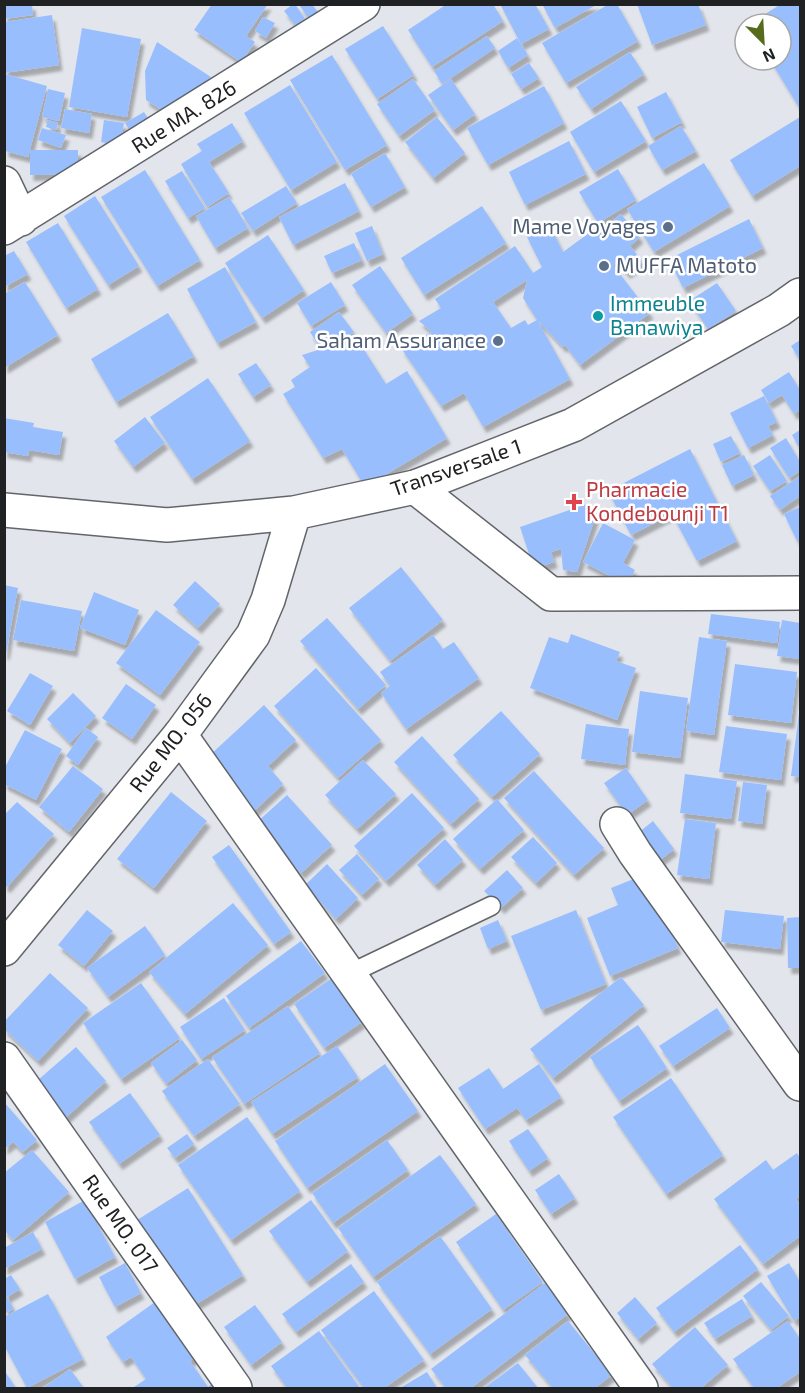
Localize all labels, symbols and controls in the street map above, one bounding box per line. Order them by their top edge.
north arrow [733,12,793,72]
text: N [760,45,778,67]
street label: Rue MA. 826 [126,74,240,158]
place label: Mame Voyages [512,213,656,238]
marker: Mame Voyages [661,220,675,234]
place label: MUFFA Matoto [616,252,757,277]
marker: MUFFA Matoto [597,259,611,273]
place label: Immeuble Banawiya [610,290,705,339]
marker: Immeuble Banawiya [591,309,605,323]
place label: Saham Assurance [316,327,486,352]
marker: Saham Assurance [491,334,505,348]
street label: Transversale 1 [387,433,524,501]
place label: Pharmacie Kondebounji T1 [586,476,729,526]
marker: Pharmacie Kondebounji T1 [567,495,581,509]
street label: Rue MO. 056 [123,688,216,797]
street label: Rue MO. 017 [78,1169,164,1277]

